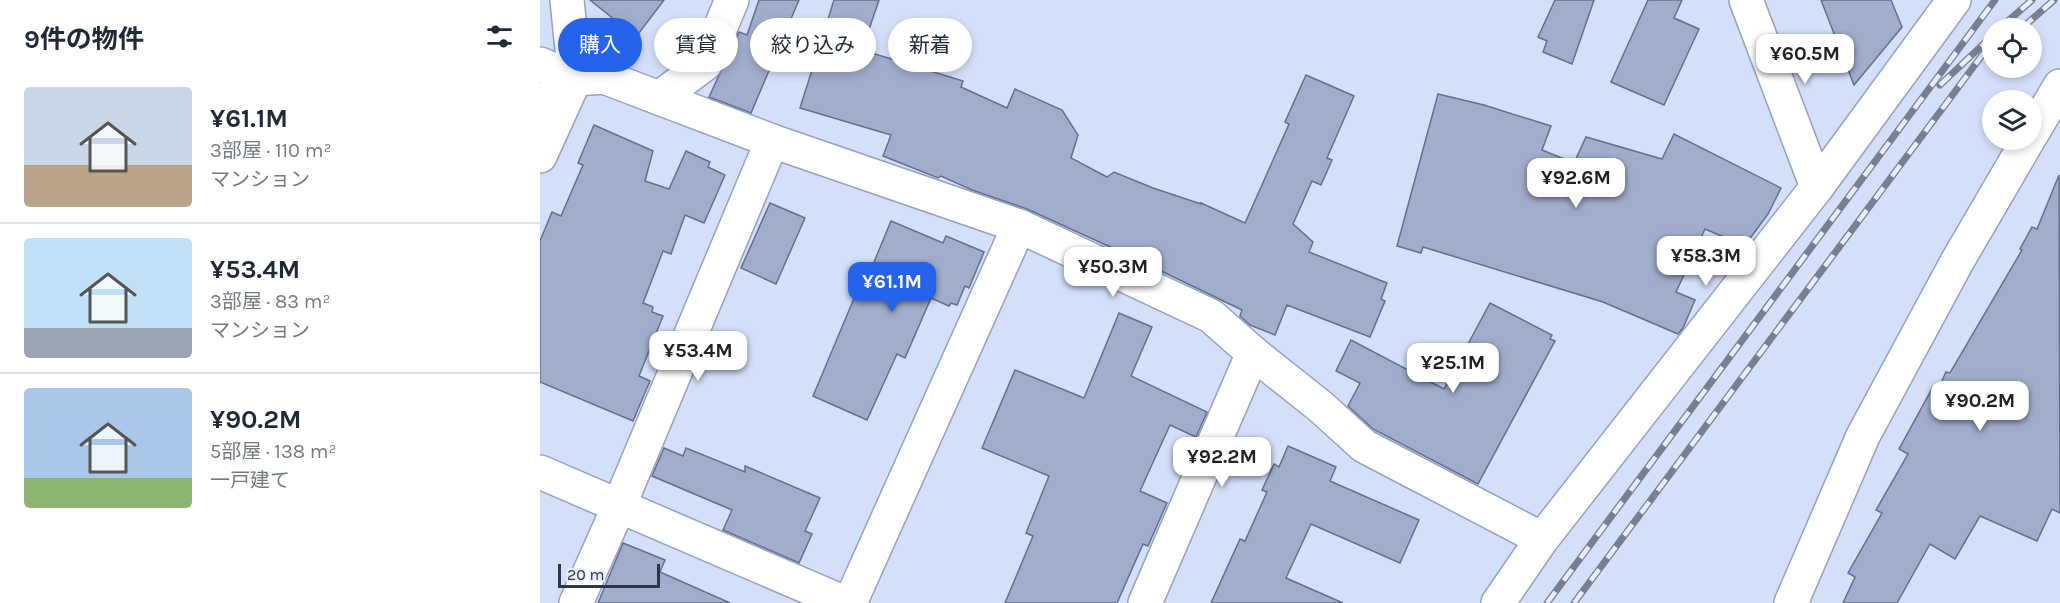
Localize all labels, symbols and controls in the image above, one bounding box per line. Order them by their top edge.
chip: 購入 [558,18,642,72]
chip: 賃貸 [654,18,738,72]
chip: 絞り込み [750,18,876,72]
chip: 新着 [888,18,972,72]
map controls [1982,18,2042,150]
button: locate [1982,18,2042,78]
icon: filters [483,20,516,53]
text: 9件の物件 [24,24,144,55]
pin: ¥60.5M [1756,34,1854,85]
text: ¥60.5M [1770,42,1840,65]
button: layers [1982,90,2042,150]
text: ¥61.1M [210,103,288,134]
icon: home [72,111,144,183]
text: 3部屋 · 110 m² [210,139,331,162]
pin: ¥92.6M [1527,158,1625,209]
text: ¥92.6M [1541,166,1611,189]
text: マンション [210,168,310,191]
pin: ¥58.3M [1657,236,1755,287]
text: ¥58.3M [1671,244,1741,267]
pin: ¥50.3M [1064,247,1162,298]
text: ¥53.4M [210,254,300,285]
text: ¥50.3M [1078,255,1148,278]
icon: home [72,262,144,334]
pin: ¥61.1M [843,262,941,313]
text: ¥61.1M [862,270,922,293]
text: 3部屋 · 83 m² [210,290,330,313]
text: マンション [210,319,310,342]
pin: ¥53.4M [649,331,747,382]
text: ¥53.4M [663,339,733,362]
pin: ¥25.1M [1404,343,1502,394]
text: ¥25.1M [1421,351,1485,374]
pin: ¥90.2M [1931,381,2029,432]
text: ¥90.2M [1945,389,2015,412]
text: ¥90.2M [210,404,302,435]
icon: home [72,412,144,484]
pin: ¥92.2M [1173,437,1271,488]
text: 5部屋 · 138 m² [210,440,337,463]
text: ¥92.2M [1187,445,1257,468]
text: 一戸建て [210,469,290,492]
scale bar [558,561,660,588]
text: 20 m [567,565,605,584]

